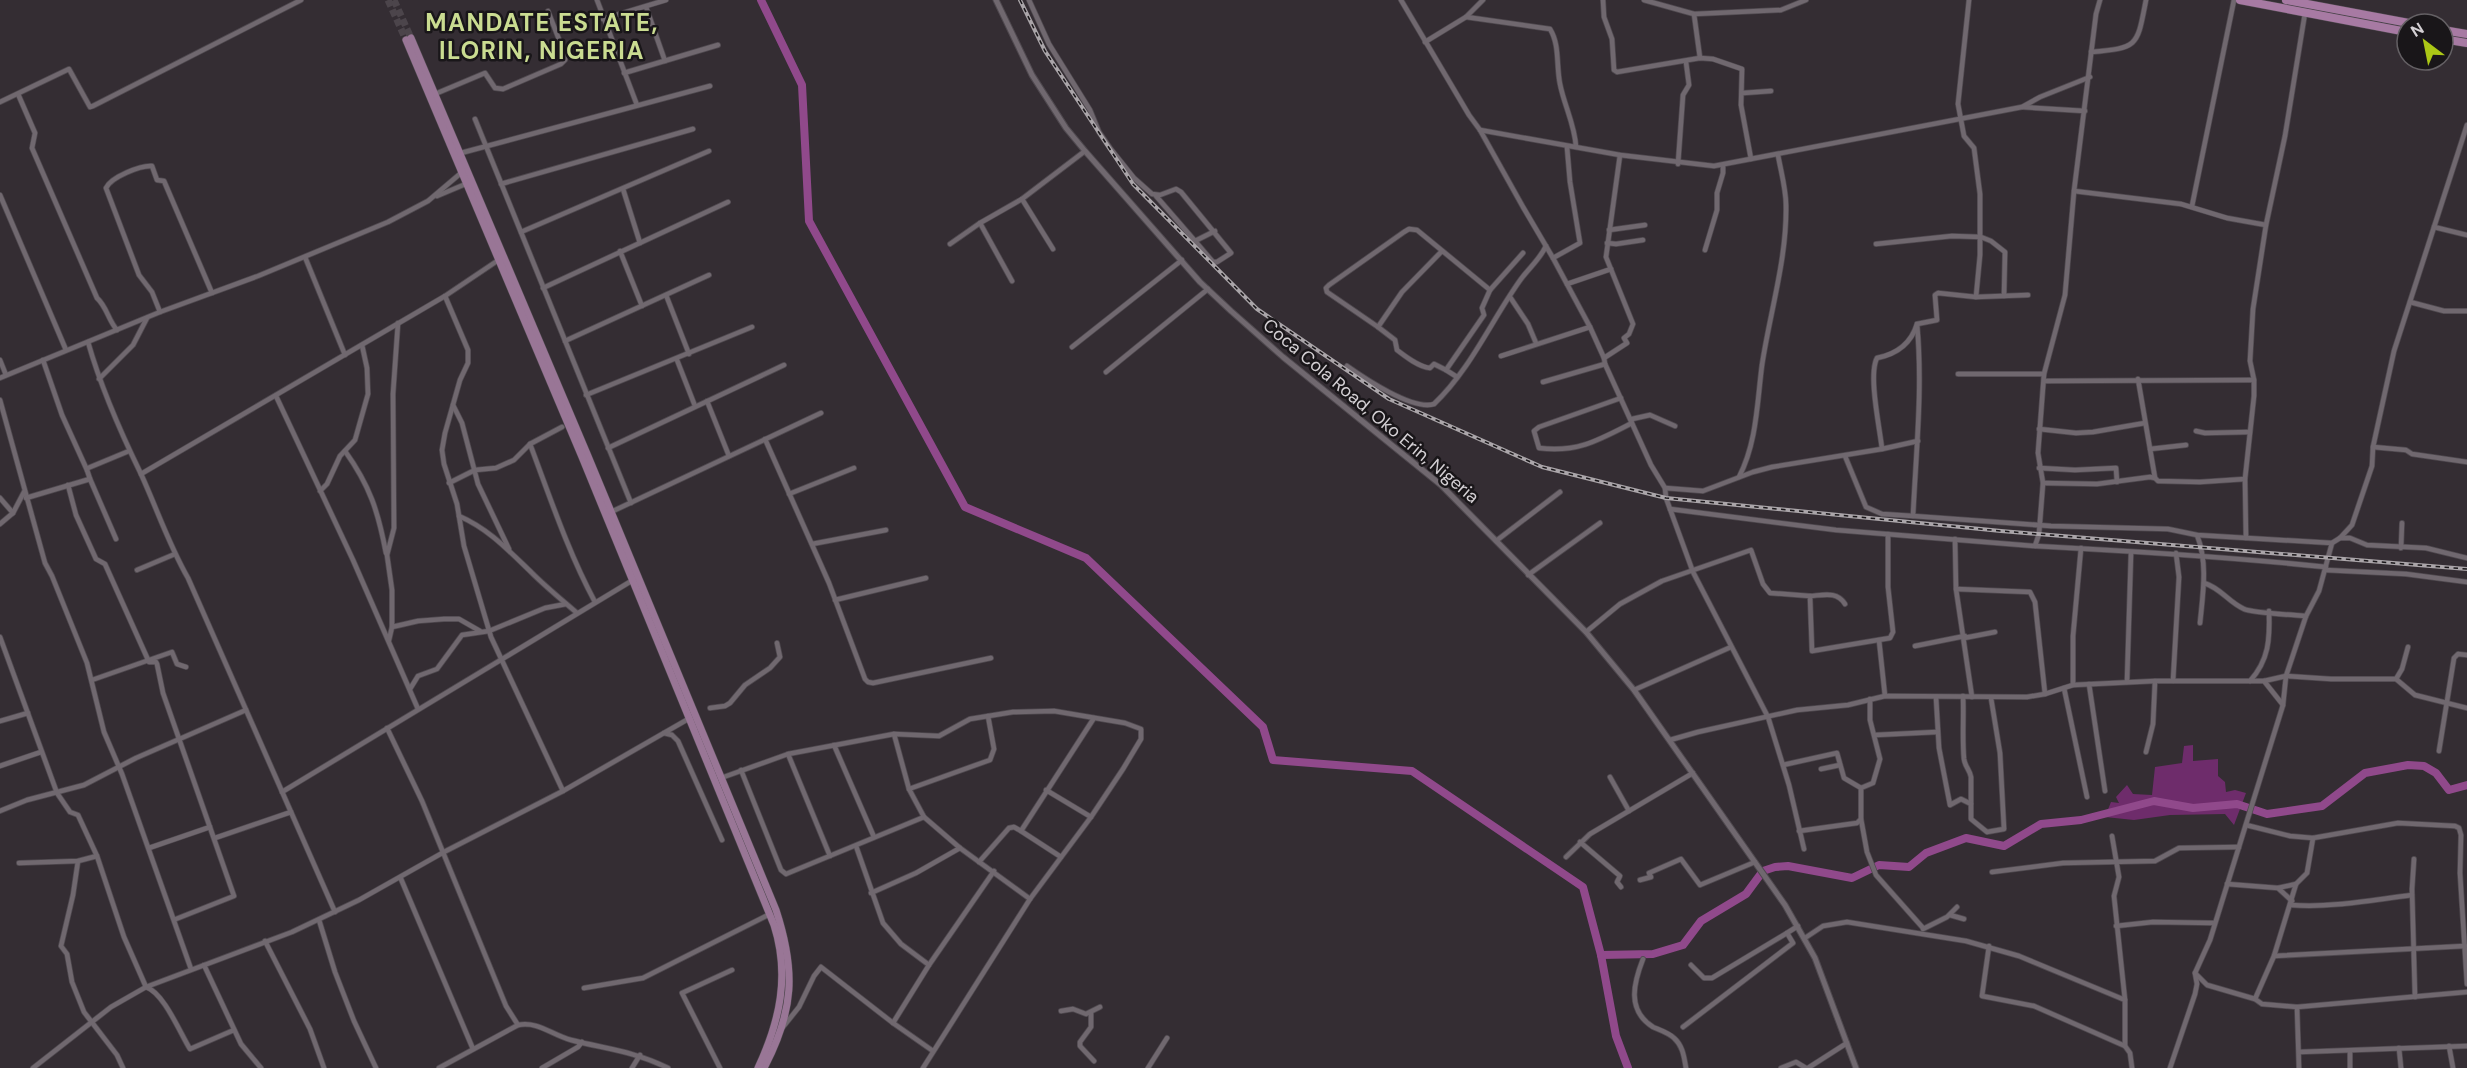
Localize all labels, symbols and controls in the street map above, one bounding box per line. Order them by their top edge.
district label: MANDATE ESTATE, ILORIN, NIGERIA [425,7,659,66]
north arrow [2395,12,2455,72]
text: N [2407,18,2428,42]
street label: Coca Cola Road, Oko Erin, Nigeria [1258,313,1484,509]

